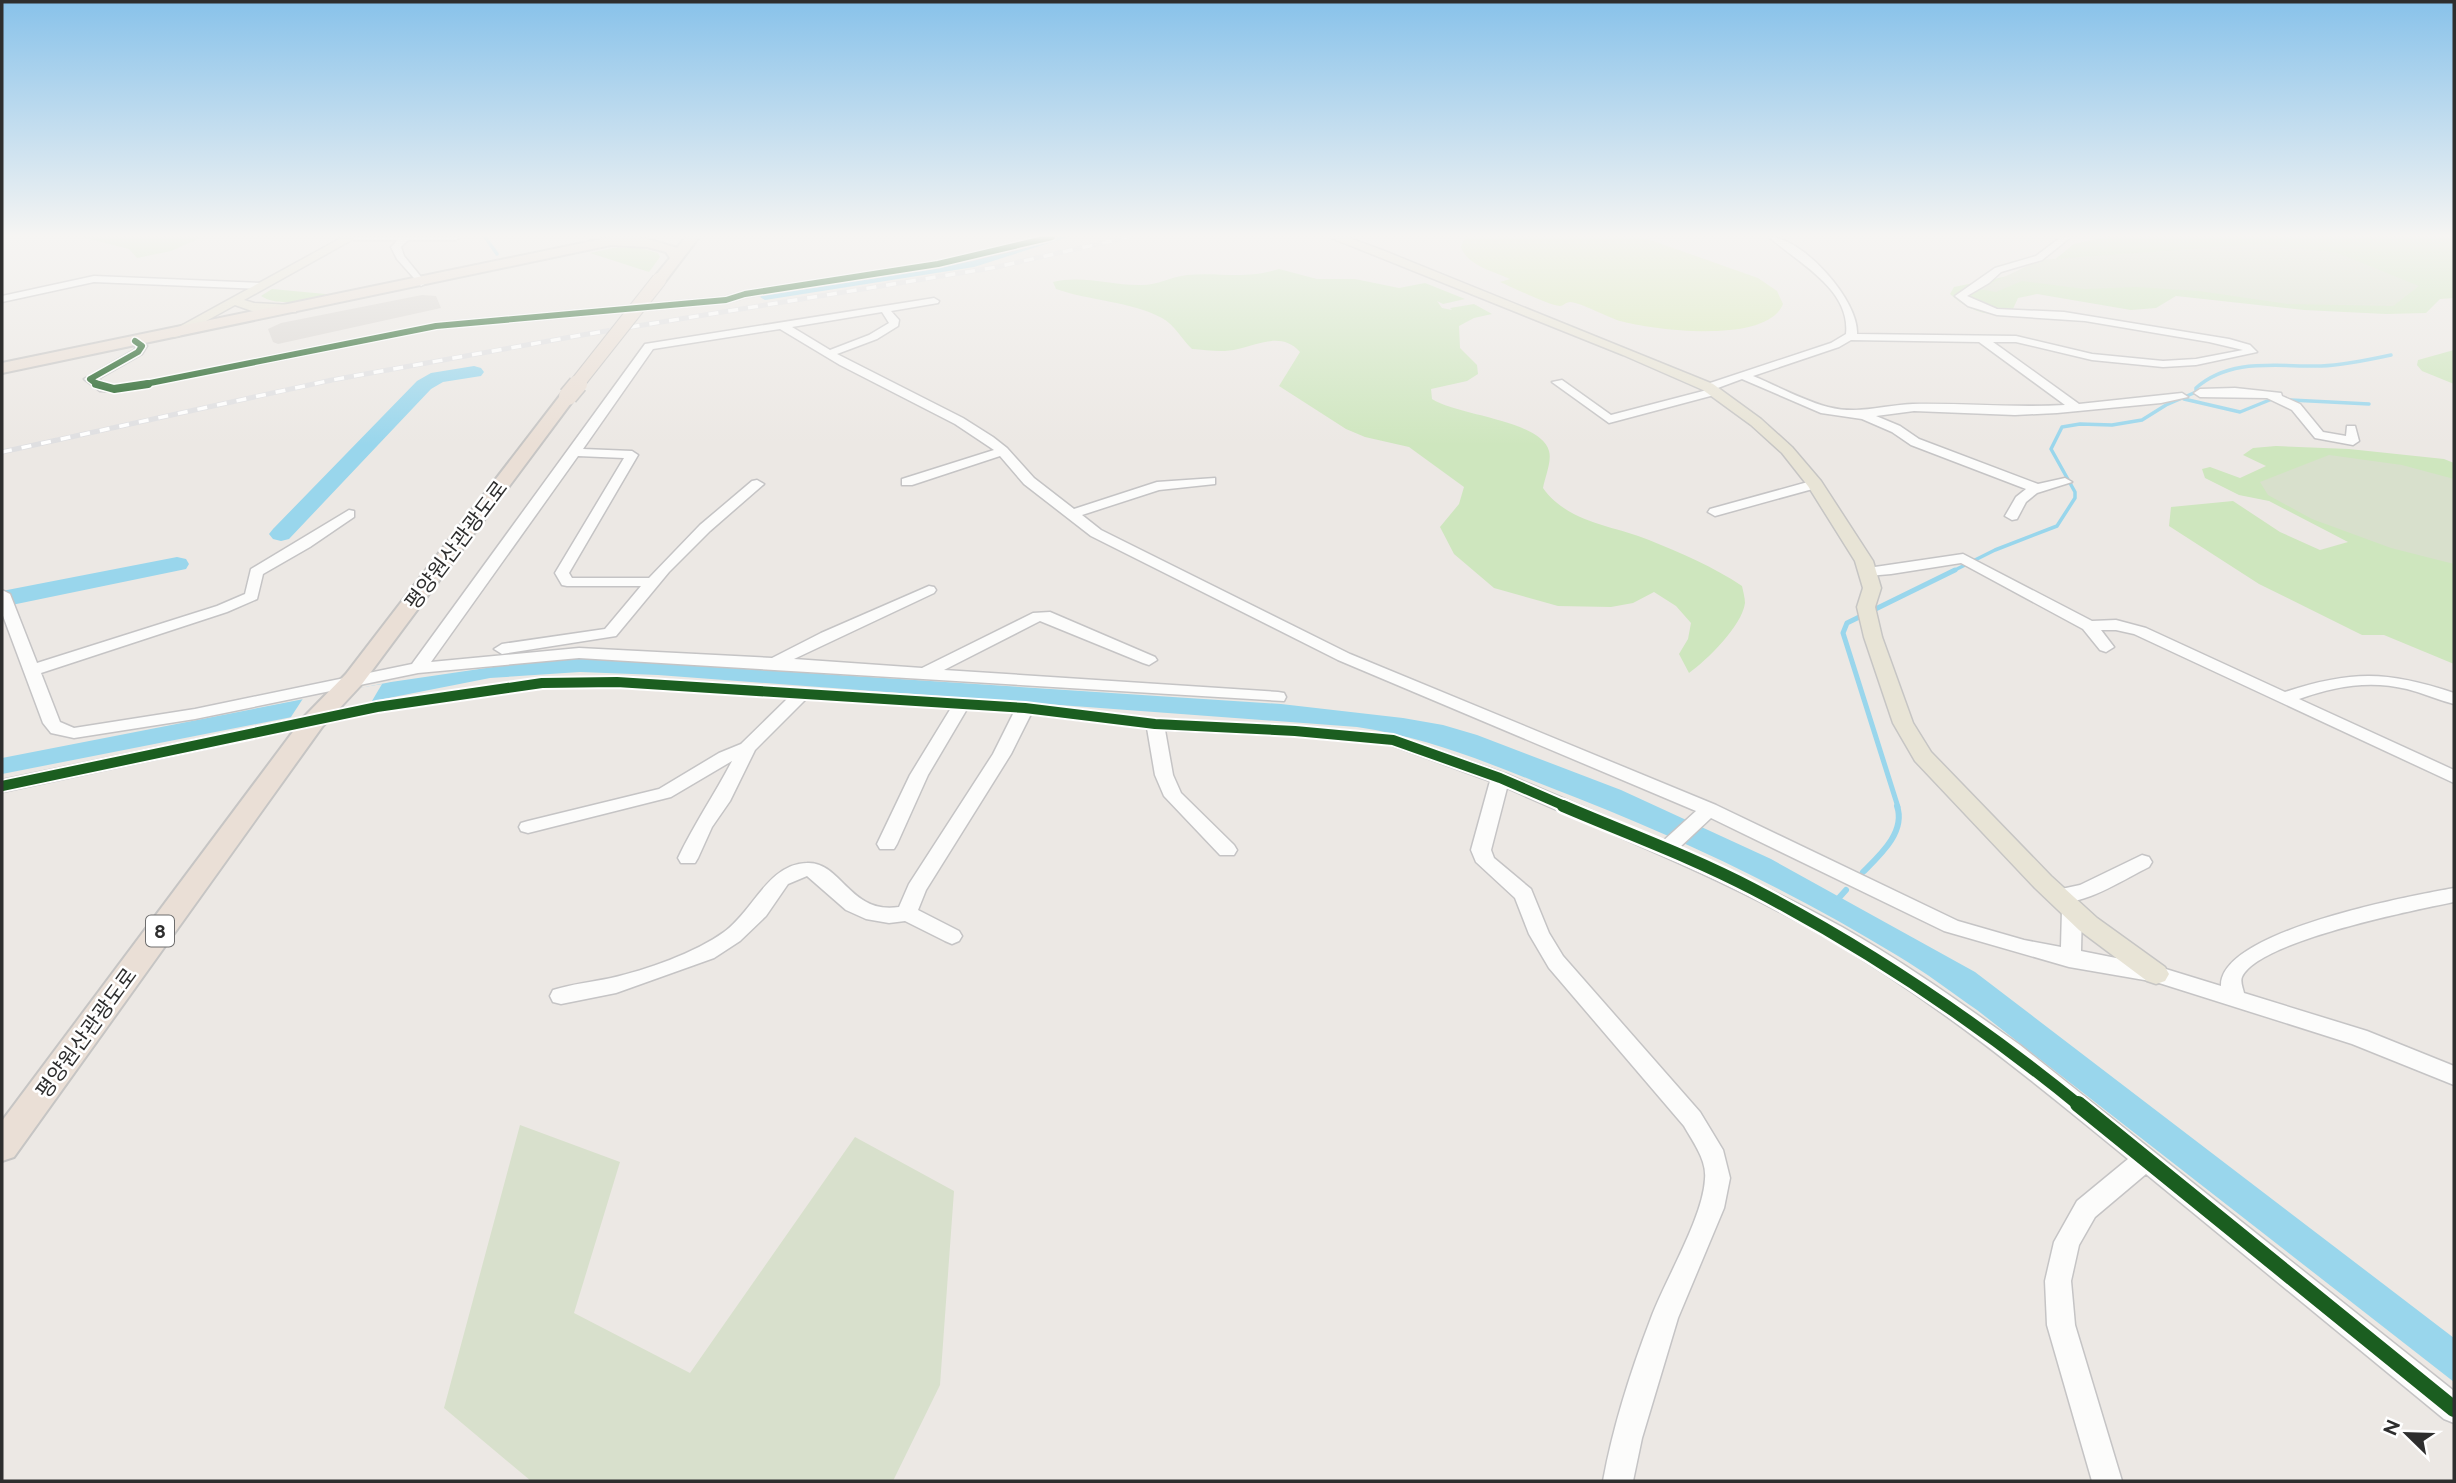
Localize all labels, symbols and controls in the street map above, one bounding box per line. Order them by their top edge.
street label: 평양원산관광도로 [400,476,512,614]
road number: 8 [146,916,174,946]
street label: 평양원산관광도로 [30,963,142,1103]
north arrow [2372,1399,2442,1469]
text: N [2378,1416,2404,1438]

